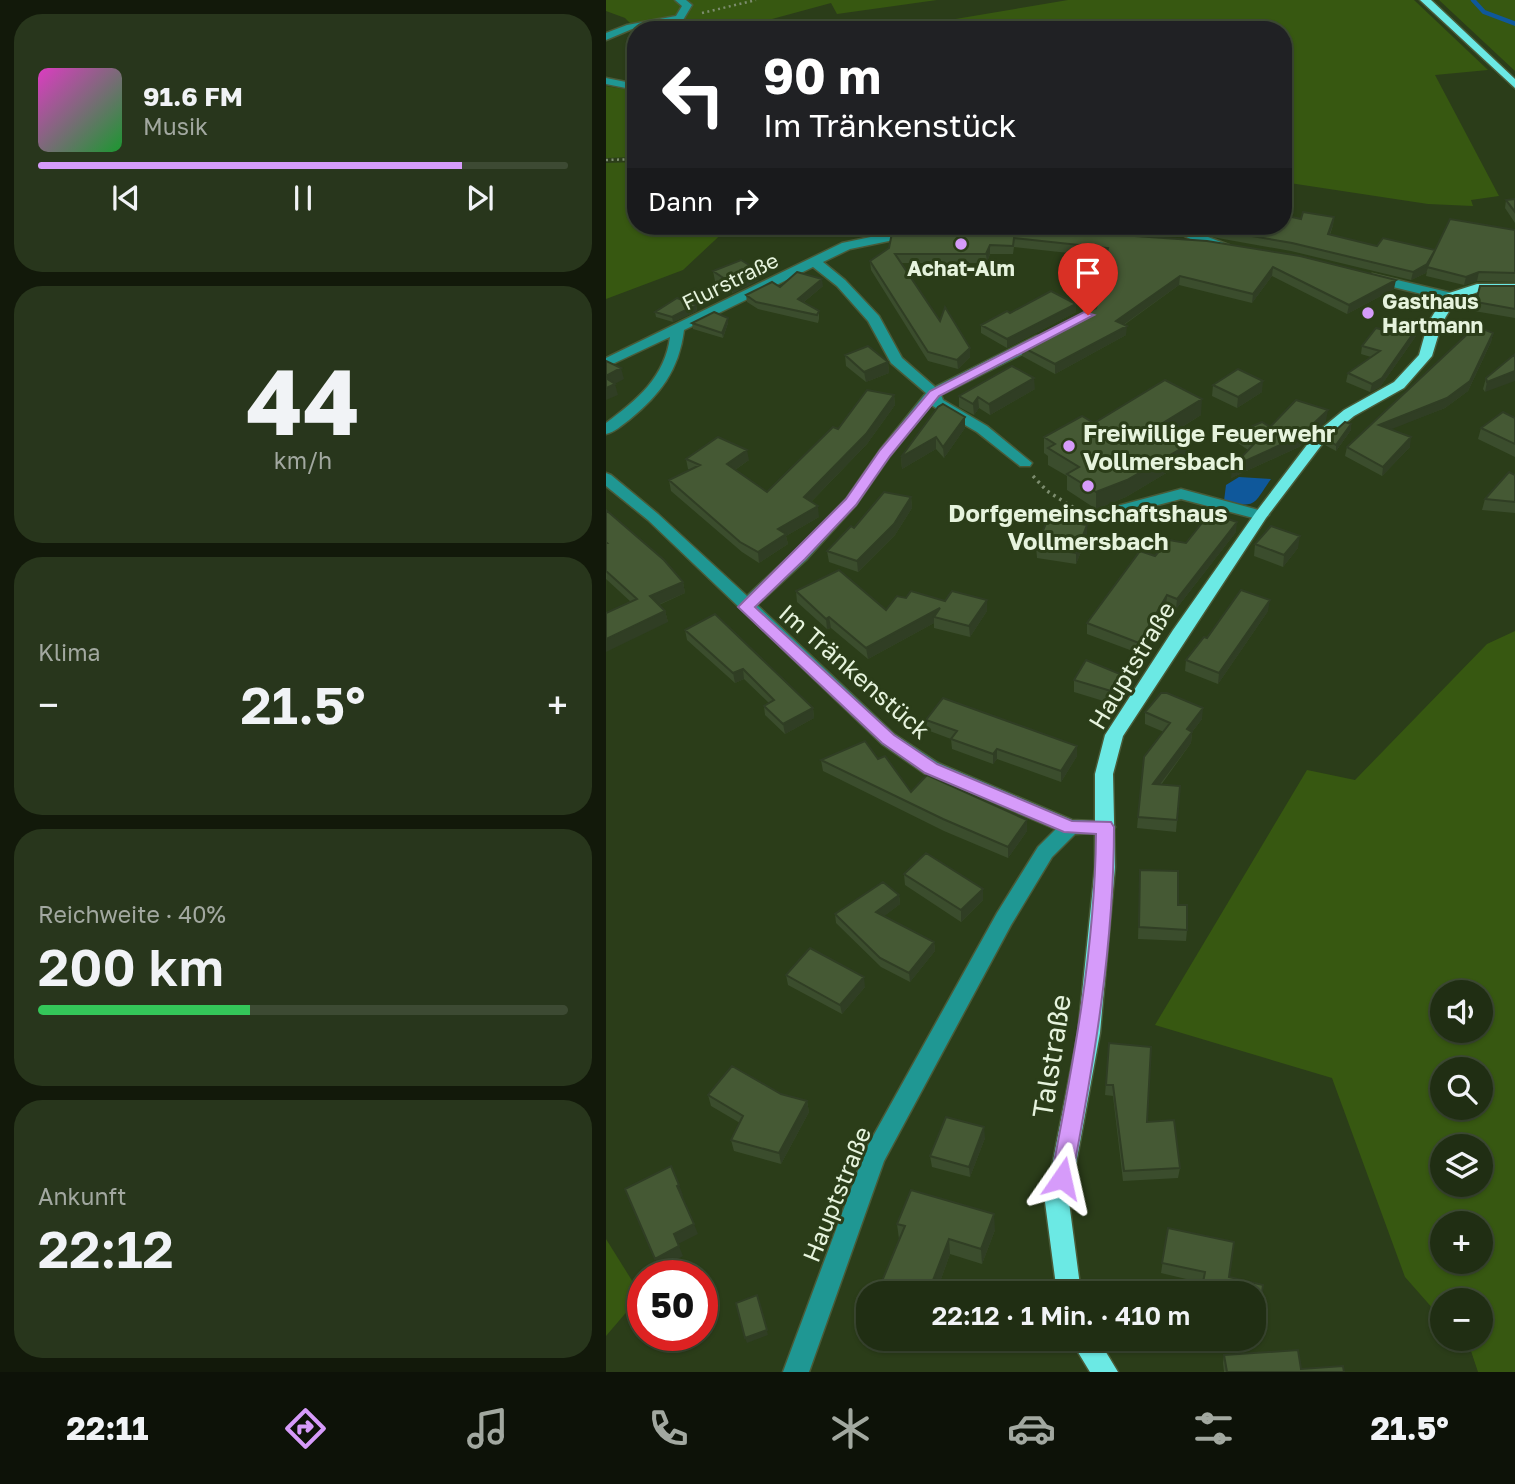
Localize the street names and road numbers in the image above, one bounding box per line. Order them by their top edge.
street label: Flurstraße [678,247,782,315]
street label: Hauptstraße [1082,596,1180,734]
street label: Im Tränkenstück [774,598,936,744]
street label: Talstraße [1025,992,1077,1120]
street label: Hauptstraße [796,1122,876,1266]

